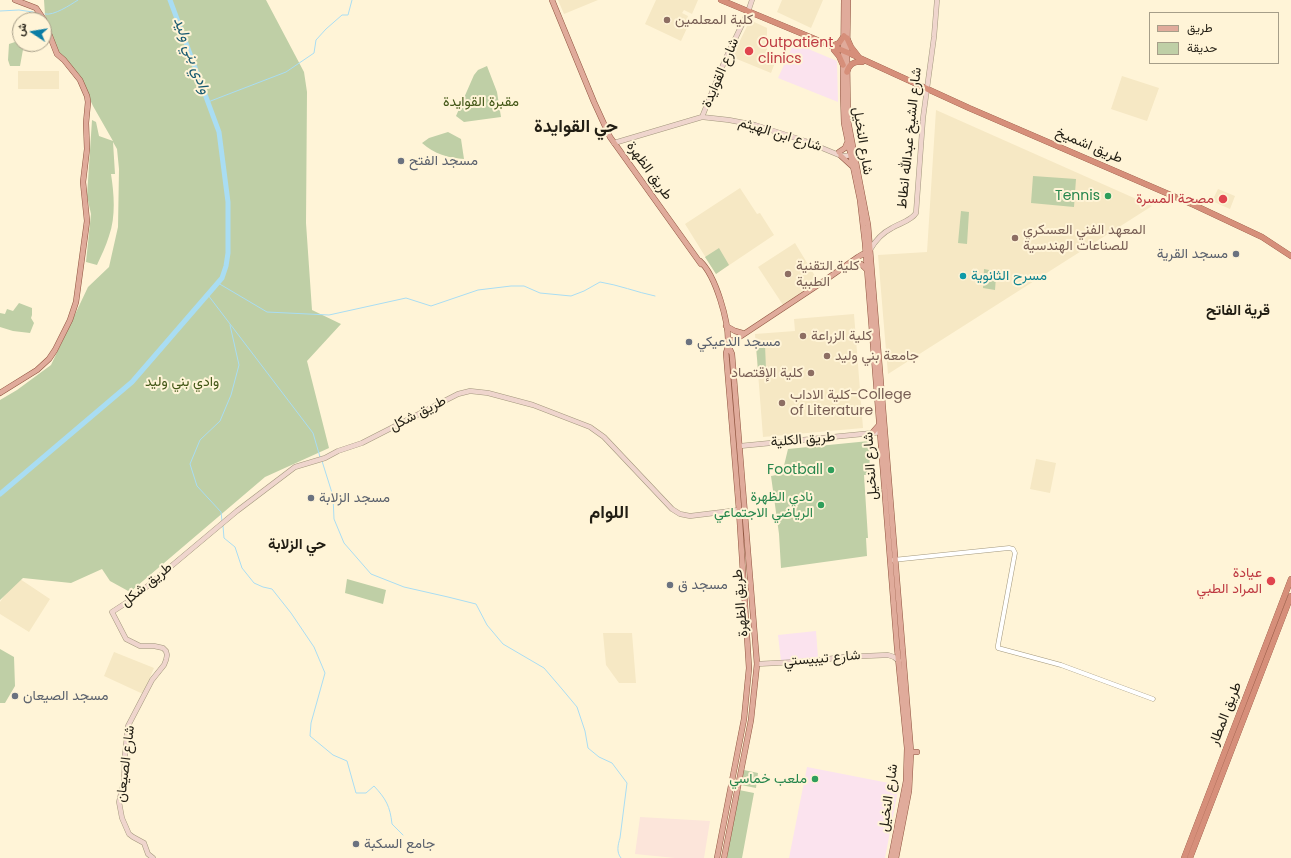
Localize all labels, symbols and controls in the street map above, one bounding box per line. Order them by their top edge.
north arrow [12,12,52,52]
place label: كلية المعلمين [675,12,753,28]
legend [1149,12,1279,64]
water label: وادي بني وليد [169,15,213,97]
marker: كلية المعلمين [662,15,672,25]
text: طريق [1187,19,1212,36]
text: ش [12,22,30,38]
place label: Outpatient clinics [758,35,833,68]
street label: شارع القوايدة [699,36,743,110]
text: حديقة [1187,39,1217,56]
marker: Outpatient clinics [743,45,755,57]
street label: شارع الشيخ عبدالله انطاط [894,67,926,209]
park label: مقبرة القوايدة [443,94,519,110]
street label: شارع النخيل [848,106,876,176]
street label: شارع ابن الهيثم [736,114,824,156]
district label: حي القوايدة [534,116,618,138]
street label: طريق اشميخ [1053,124,1125,168]
street label: طريق الظهرة [622,139,676,203]
place label: مسجد الفتح [409,153,478,169]
marker: مسجد الفتح [396,156,406,166]
place label: Tennis [1055,188,1100,204]
marker: Tennis [1103,191,1113,201]
place label: مصحة المسرة [1136,191,1214,207]
marker: مصحة المسرة [1217,193,1229,205]
place label: المعهد الفني العسكري للصناعات الهندسية [1023,222,1146,254]
marker: المعهد الفني العسكري للصناعات الهندسية [1010,233,1020,243]
place label: مسجد القرية [1157,246,1228,262]
marker: مسجد القرية [1231,249,1241,259]
place label: كلية التقنية الطبية [796,258,859,290]
place label: مسرح الثانوية [971,268,1047,284]
marker: كلية التقنية الطبية [783,269,793,279]
marker: مسرح الثانوية [958,271,968,281]
district label: قرية الفاتح [1206,302,1270,320]
place label: كلية الزراعة [811,328,872,344]
marker: كلية الزراعة [798,331,808,341]
place label: مسجد الدعيكي [697,334,780,350]
marker: مسجد الدعيكي [684,337,694,347]
place label: جامعة بني وليد [835,348,919,364]
marker: جامعة بني وليد [822,351,832,361]
place label: كلية الإقتصاد [731,365,803,381]
marker: كلية الإقتصاد [806,368,816,378]
park label: وادي بني وليد [145,374,219,390]
place label: كلية الاداب-College of Literature [790,387,911,420]
street label: طريق شكل [387,393,449,435]
marker: كلية الاداب-College of Literature [777,398,787,408]
street label: طريق الكلية [770,429,836,451]
street label: شارع النخيل [860,431,882,501]
place label: Football [767,462,823,478]
marker: Football [826,465,836,475]
place label: نادي الظهرة الرياضي الاجتماعي [714,489,813,522]
place label: مسجد الزلابة [319,490,390,506]
marker: مسجد الزلابة [306,493,316,503]
marker: نادي الظهرة الرياضي الاجتماعي [816,500,826,510]
district label: اللوام [589,502,629,524]
district label: حي الزلابة [268,536,326,554]
street label: طريق شكل [118,559,176,611]
place label: عيادة المراد الطبي [1197,565,1262,598]
street label: طريق الظهرة [730,568,752,638]
marker: عيادة المراد الطبي [1265,575,1277,587]
place label: مسجد ق [678,577,728,593]
marker: مسجد ق [665,580,675,590]
street label: شارع تيبيستي [783,647,861,671]
street label: طريق المطار [1206,680,1246,748]
place label: مسجد الصيعان [23,688,109,704]
marker: مسجد الصيعان [10,691,20,701]
street label: شارع الصيعان [113,725,139,803]
street label: شارع النخيل [876,763,902,833]
place label: ملعب خماسي [729,771,807,787]
marker: ملعب خماسي [810,774,820,784]
place label: جامع السكبة [364,836,435,852]
marker: جامع السكبة [351,839,361,849]

